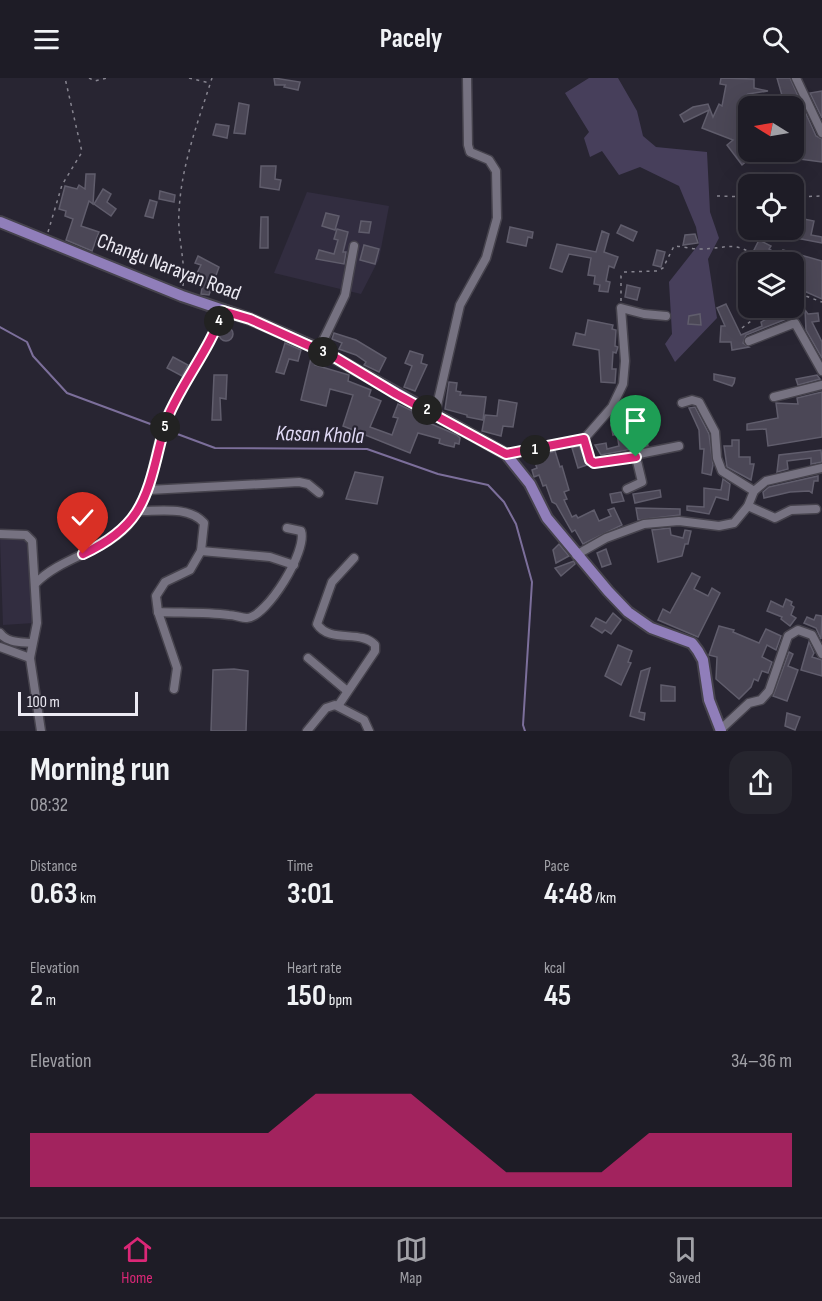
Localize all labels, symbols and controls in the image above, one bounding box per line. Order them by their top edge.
icon: menu [30,23,63,56]
text: Pacely [380,23,442,55]
icon: search [759,23,792,56]
north arrow [738,96,804,162]
map controls [738,96,804,318]
button: locate [738,174,804,240]
street label: Changu Narayan Road [93,228,245,306]
button: layers [738,252,804,318]
pin: 4 [204,306,234,336]
text: 4 [215,311,223,330]
pin: 3 [308,337,338,367]
text: 3 [319,342,327,361]
pin: 2 [412,395,442,425]
pin [610,395,661,457]
text: 2 [423,400,431,419]
icon: arrive [619,404,652,437]
pin: 5 [150,412,180,442]
text: 5 [161,417,169,436]
water label: Kasan Khola [275,420,365,450]
pin: 1 [520,435,550,465]
text: 1 [532,440,538,459]
pin [57,492,108,554]
icon: check [66,501,99,534]
scale bar [18,689,138,716]
text: 100 m [27,693,60,712]
text: Morning run [30,750,170,790]
button: share [729,751,792,814]
text: 08:32 [30,793,68,817]
text: Distance [30,857,77,876]
text: Time [287,857,313,876]
text: Pace [544,857,569,876]
text: 0.63 [30,876,77,912]
text: 3:01 [287,876,333,912]
text: 4:48 [544,876,593,912]
text: km [77,889,96,908]
text: /km [593,889,616,908]
text: Elevation [30,959,79,978]
text: Heart rate [287,959,342,978]
text: kcal [544,959,565,978]
text: 2 [30,978,43,1014]
text: 150 [287,978,326,1014]
text: 45 [544,978,571,1014]
text: m [43,991,56,1010]
text: bpm [326,991,352,1010]
text: Elevation [30,1049,92,1073]
text: 34–36 m [731,1049,792,1073]
tab: Home [121,1233,154,1288]
tab: Map [395,1233,428,1288]
tab: Saved [669,1233,702,1288]

